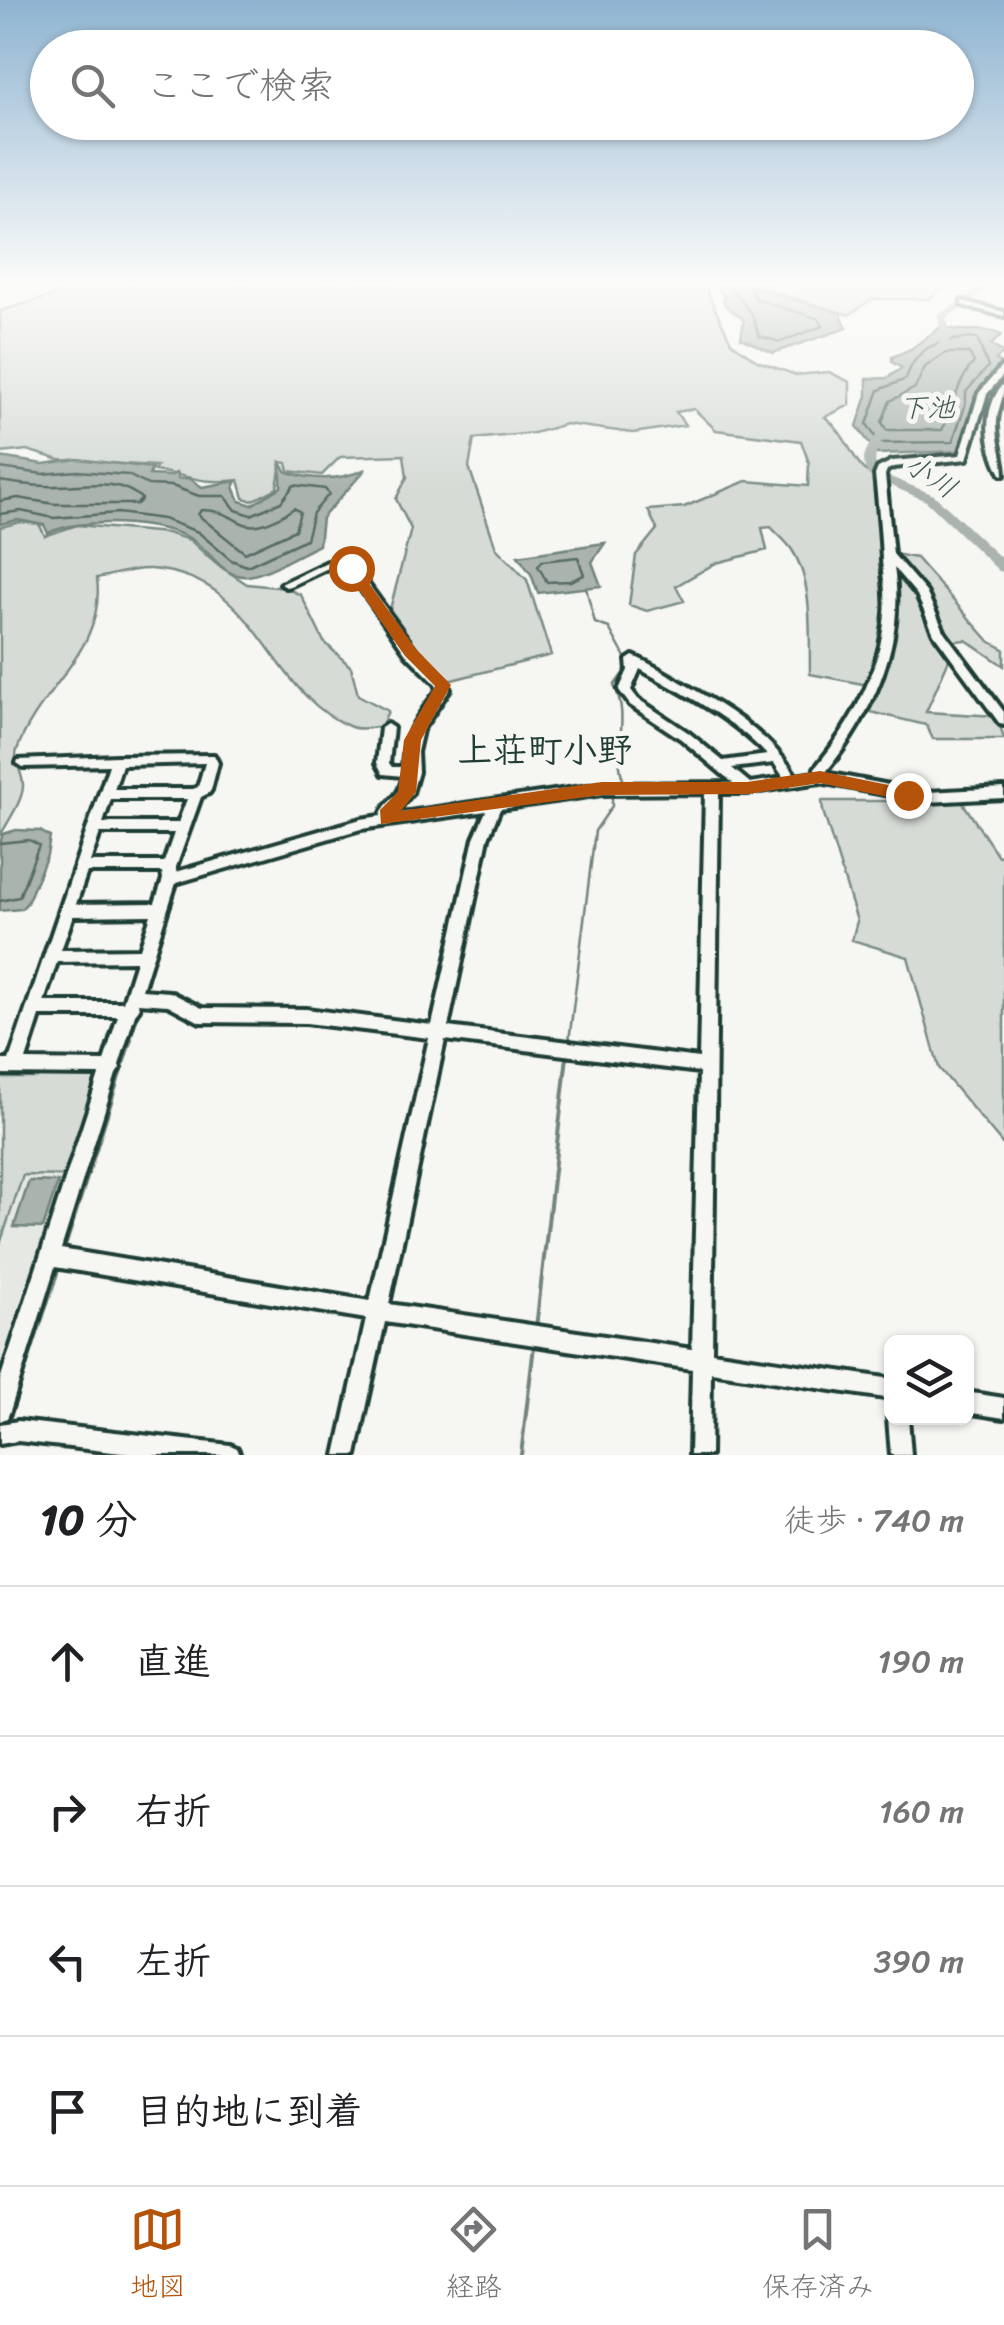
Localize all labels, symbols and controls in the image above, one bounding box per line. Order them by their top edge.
search box [30,30,974,140]
text: ここで検索 [145,52,335,119]
icon: search [65,58,120,113]
water label: 下池 [899,383,956,432]
water label: 小川 [894,440,968,512]
route start [329,546,375,592]
district label: 上荘町小野 [457,719,633,781]
route end [886,773,932,819]
map controls [884,1335,974,1425]
button: layers [884,1335,974,1425]
text: 10 分 [40,1483,137,1557]
text: 徒歩 · 740 m [783,1492,964,1549]
text: 直進 [135,1628,211,1695]
text: 190 m [878,1633,964,1690]
icon: ahead [40,1634,95,1689]
text: 右折 [135,1778,211,1845]
text: 160 m [879,1783,964,1840]
icon: right [40,1784,95,1839]
text: 左折 [135,1928,211,1995]
text: 390 m [874,1933,964,1990]
icon: left [40,1934,95,1989]
text: 目的地に到着 [135,2078,363,2145]
icon: arrive [40,2084,95,2139]
tab: 地図 [130,2202,186,2311]
tab: 経路 [446,2202,502,2311]
tab: 保存済み [762,2202,874,2311]

